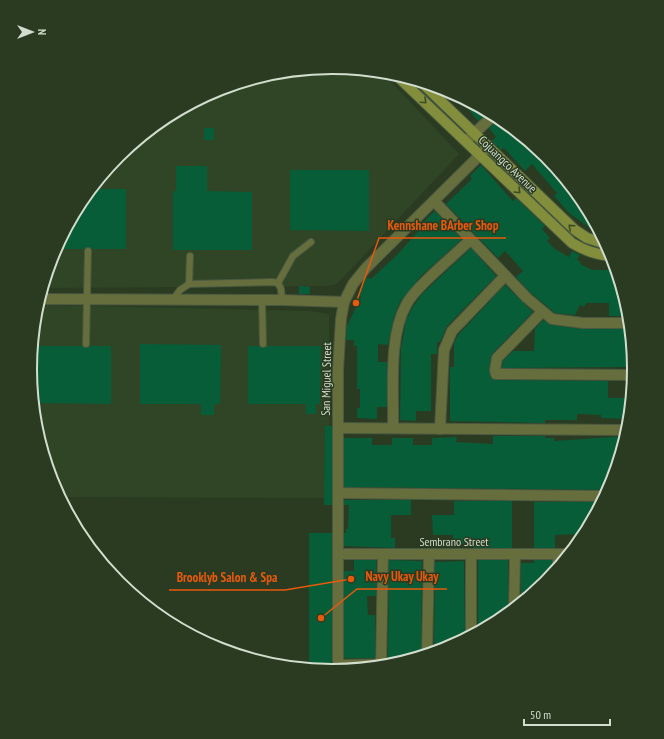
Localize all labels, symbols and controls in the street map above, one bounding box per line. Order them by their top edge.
north arrow [12,12,52,52]
text: N [35,29,49,35]
one-way arrow [419,97,427,104]
street label: Cojuangco Avenue [476,132,540,196]
one-way arrow [513,187,521,194]
callout: Kennshane BArber Shop [379,213,506,238]
text: Kennshane BArber Shop [388,217,499,234]
one-way arrow [569,224,576,231]
street label: San Miguel Street [318,341,334,416]
street label: Sembrano Street [419,534,489,549]
callout: Navy Ukay Ukay [357,564,447,589]
callout: Brooklyb Salon & Spa [169,565,285,590]
text: Navy Ukay Ukay [365,568,439,585]
text: Brooklyb Salon & Spa [177,569,277,586]
scale bar [524,701,610,727]
text: 50 m [530,707,551,722]

